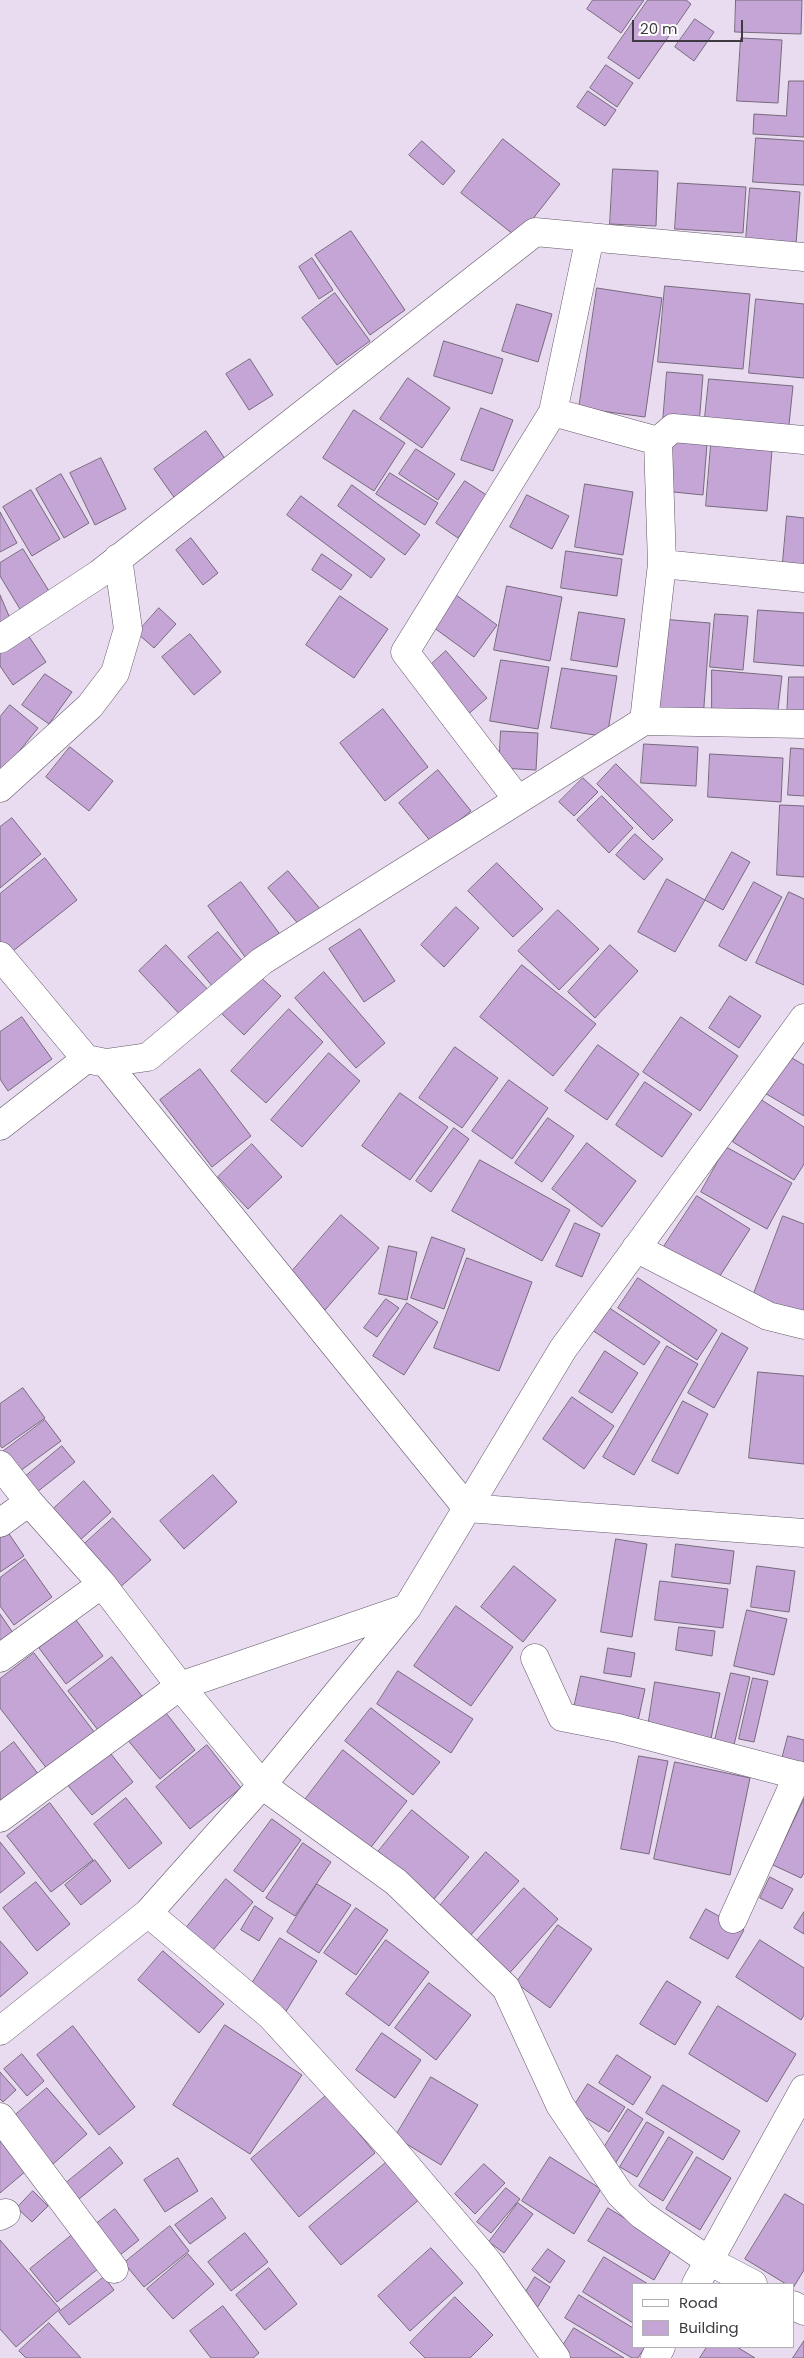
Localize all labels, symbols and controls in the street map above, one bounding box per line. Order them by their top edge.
scale bar [634,10,745,42]
text: 20 m [640,18,678,39]
legend [632,2283,794,2348]
text: Road [679,2292,718,2313]
text: Building [679,2317,739,2338]

